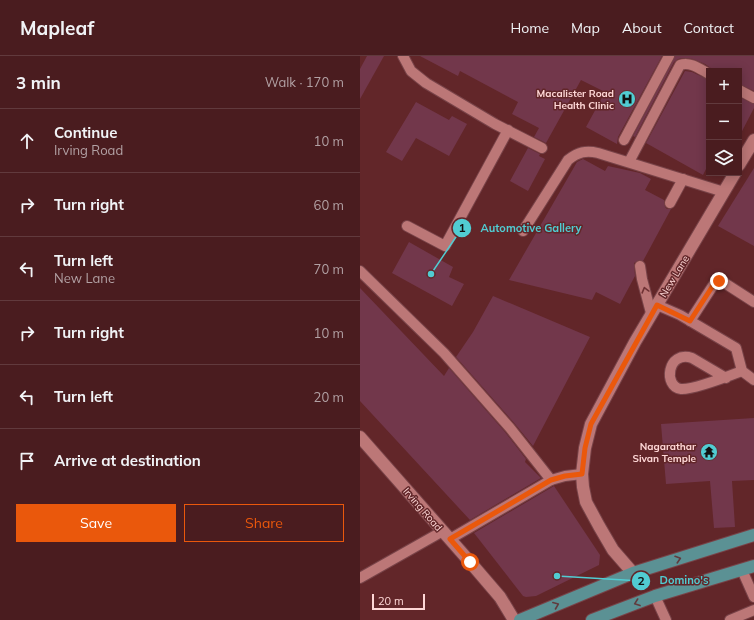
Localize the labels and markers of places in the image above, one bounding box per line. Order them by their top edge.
place label: Macalister Road Health Clinic [537,87,614,112]
hospital icon: Macalister Road Health Clinic [617,89,637,109]
callout: Automotive Gallery [452,216,589,239]
place label: Nagarathar Sivan Temple [632,440,697,465]
temple icon: Nagarathar Sivan Temple [699,442,719,462]
callout: Domino's [631,569,716,592]

